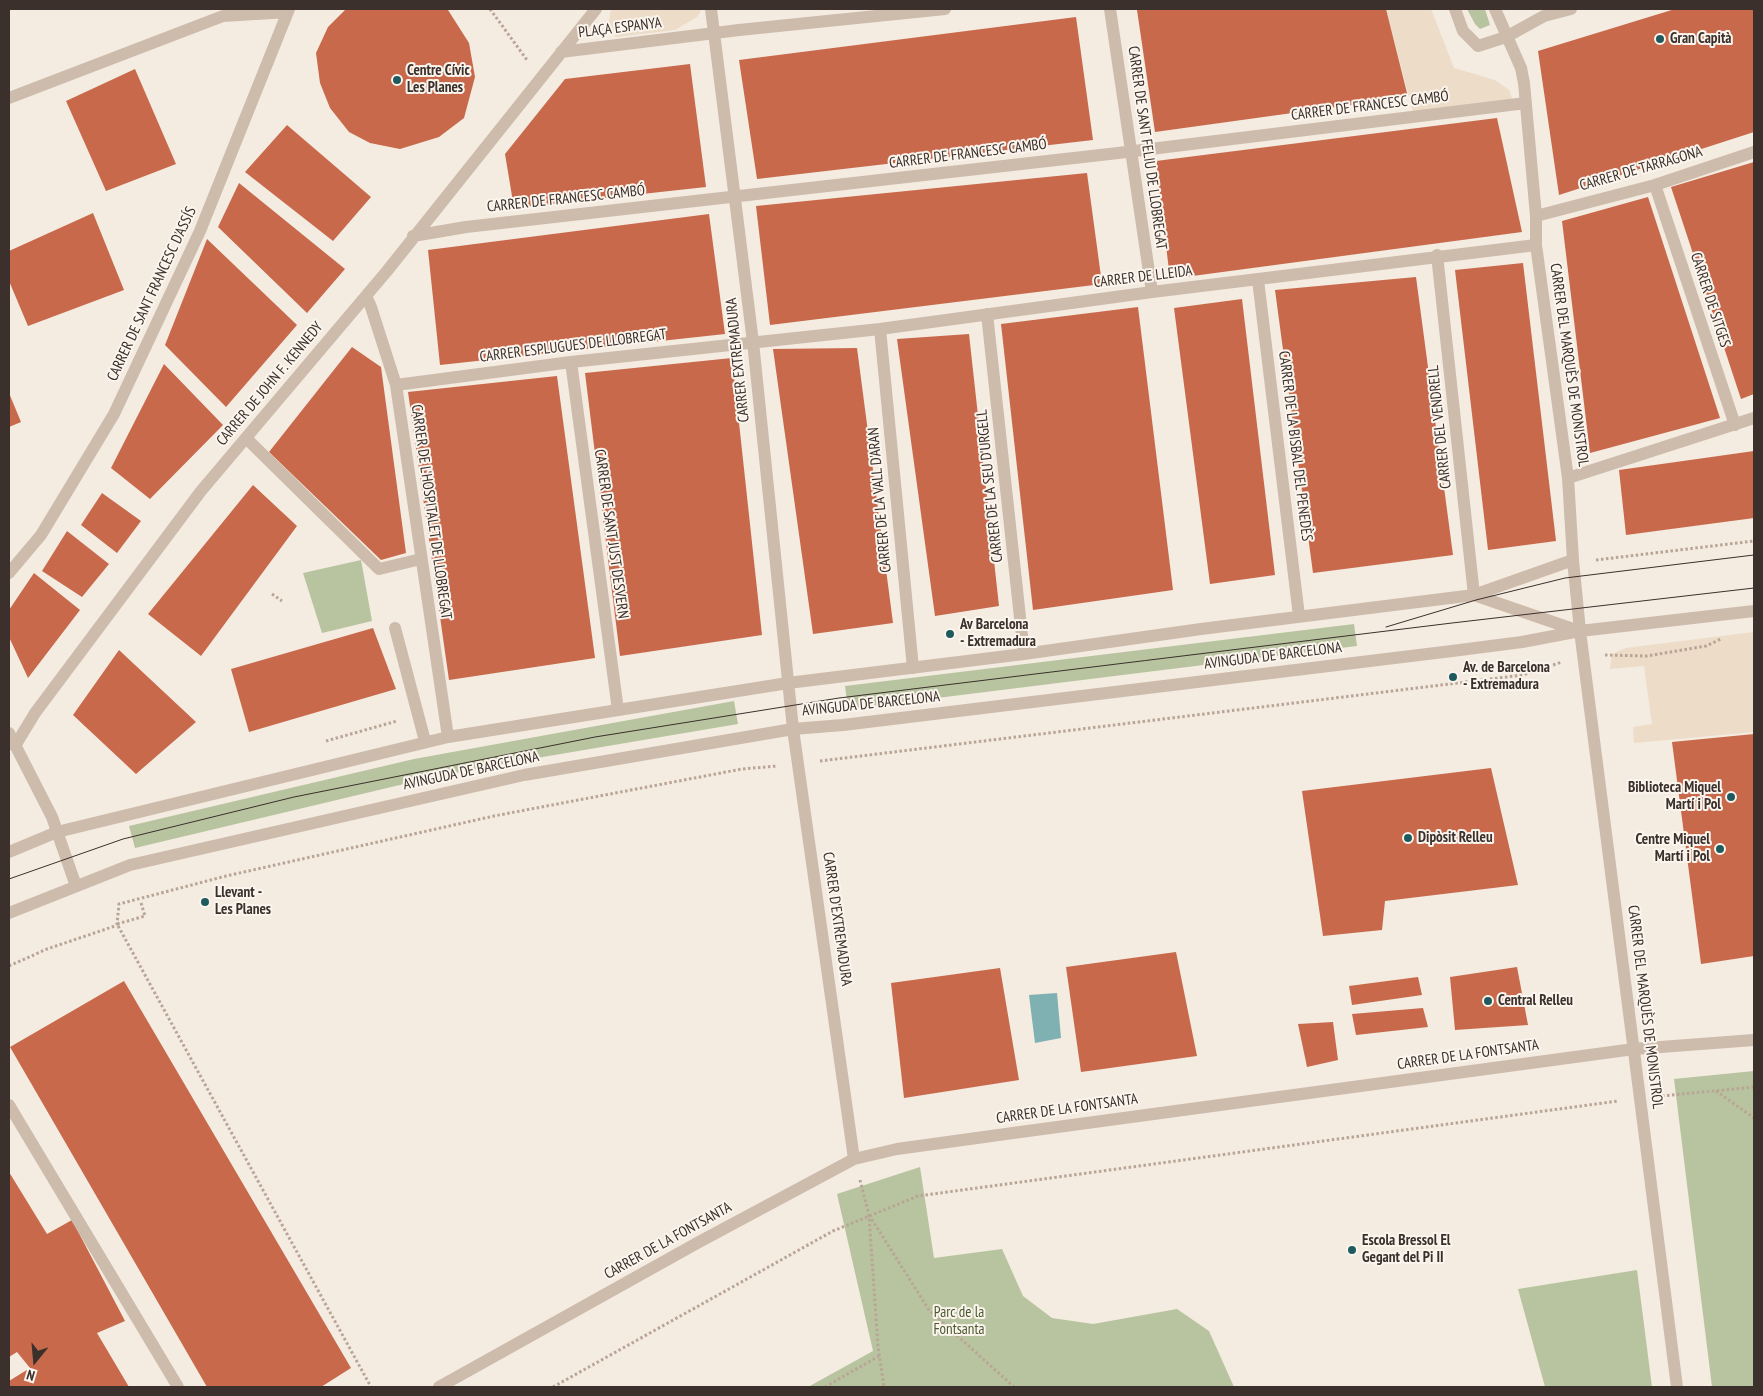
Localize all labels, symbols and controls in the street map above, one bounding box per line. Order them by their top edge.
street label: PLAÇA ESPANYA [577,14,663,42]
place label: Gran Capità [1670,30,1731,48]
marker: Gran Capità [1654,33,1666,45]
street label: CARRER DE SANT FELIU DE LLOBREGAT [1124,45,1170,251]
place label: Centre Cívic Les Planes [407,62,470,97]
marker: Centre Cívic Les Planes [391,74,403,86]
street label: CARRER DE FRANCESC CAMBÓ [1290,87,1450,125]
street label: CARRER DE FRANCESC CAMBÓ [888,135,1048,173]
street label: CARRER DE TARRAGONA [1578,143,1704,195]
street label: CARRER DE FRANCESC CAMBÓ [486,182,646,216]
street label: CARRER DE SANT FRANCESC D'ASSÍS [104,204,200,384]
street label: CARRER DE SITGES [1686,250,1734,350]
street label: CARRER DE LLEIDA [1093,262,1193,292]
street label: CARRER DEL MARQUÈS DE MONISTROL [1546,262,1592,468]
street label: CARRER EXTREMADURA [723,297,753,423]
street label: CARRER DE JOHN F. KENNEDY [213,318,327,450]
street label: CARRER ESPLUGUES DE LLOBREGAT [479,326,667,366]
street label: CARRER DE LA BISBAL DEL PENEDÈS [1274,350,1316,542]
street label: CARRER DEL VENDRELL [1425,364,1455,490]
street label: CARRER DE L'HOSPITALET DE LLOBREGAT [407,404,455,620]
street label: CARRER DE LA SEU D'URGELL [973,409,1007,563]
street label: CARRER DE LA VALL D'ARAN [865,427,895,573]
street label: CARRER DE SANT JUST DESVERN [590,448,632,620]
place label: Av Barcelona - Extremadura [960,616,1036,651]
marker: Av Barcelona - Extremadura [944,628,956,640]
street label: AVINGUDA DE BARCELONA [1203,639,1343,673]
place label: Av. de Barcelona - Extremadura [1463,659,1550,694]
marker: Av. de Barcelona - Extremadura [1447,671,1459,683]
street label: AVINGUDA DE BARCELONA [801,688,941,720]
street label: AVINGUDA DE BARCELONA [401,748,541,794]
place label: Biblioteca Miquel Martí i Pol [1628,779,1721,814]
marker: Biblioteca Miquel Martí i Pol [1725,791,1737,803]
place label: Dipòsit Relleu [1418,829,1493,847]
place label: Centre Miquel Martí i Pol [1635,831,1710,866]
marker: Dipòsit Relleu [1402,832,1414,844]
marker: Centre Miquel Martí i Pol [1714,843,1726,855]
street label: CARRER D'EXTREMADURA [819,851,855,987]
place label: Llevant - Les Planes [215,884,271,919]
marker: Llevant - Les Planes [199,896,211,908]
street label: CARRER DEL MARQUÈS DE MONISTROL [1624,904,1666,1110]
place label: Central Relleu [1498,992,1573,1010]
marker: Central Relleu [1482,995,1494,1007]
street label: CARRER DE LA FONTSANTA [1396,1036,1540,1074]
street label: CARRER DE LA FONTSANTA [995,1090,1139,1128]
street label: CARRER DE LA FONTSANTA [601,1199,735,1283]
place label: Escola Bressol El Gegant del Pi II [1362,1232,1450,1267]
marker: Escola Bressol El Gegant del Pi II [1346,1244,1358,1256]
park label: Parc de la Fontsanta [933,1304,985,1339]
north arrow [10,1336,60,1386]
text: N [24,1366,37,1385]

